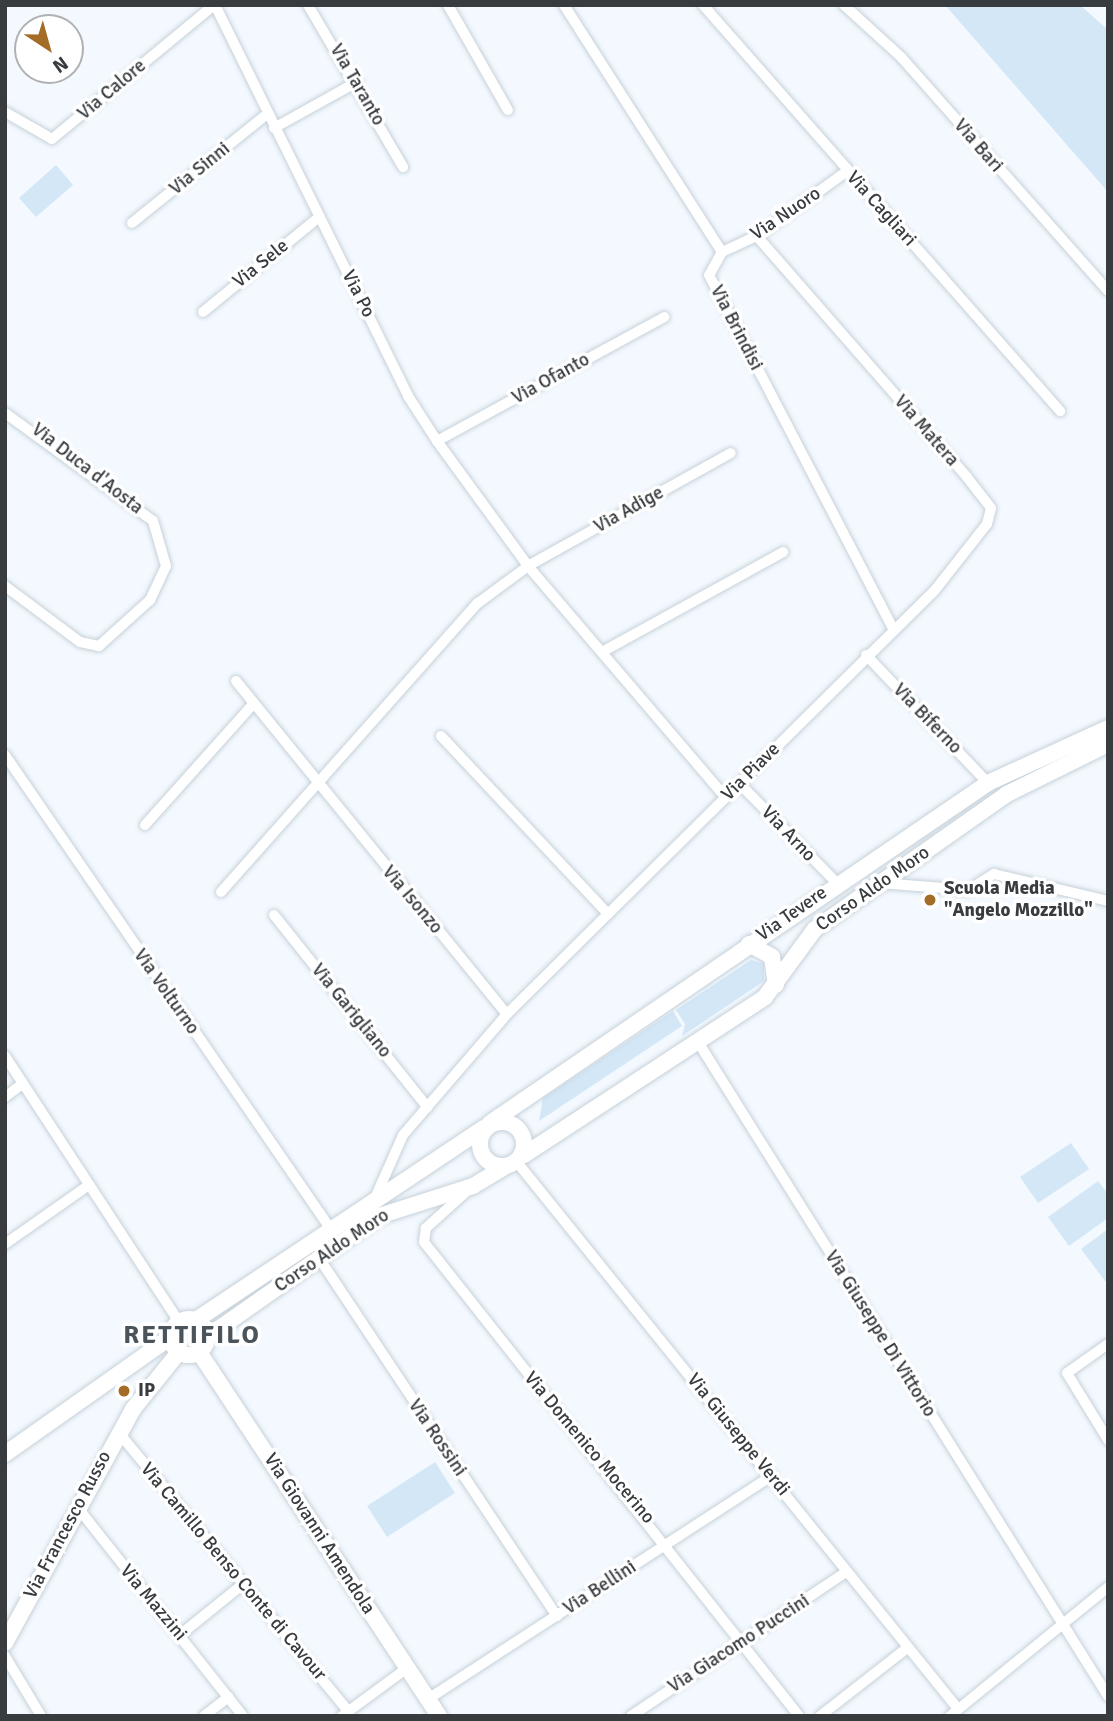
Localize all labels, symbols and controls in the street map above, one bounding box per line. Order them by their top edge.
north arrow [14,14,84,84]
street label: Via Taranto [324,40,390,130]
text: N [48,51,73,78]
street label: Via Calore [73,55,151,125]
street label: Via Bari [949,115,1007,177]
street label: Via Sinni [165,138,235,200]
street label: Via Cagliari [841,167,921,251]
street label: Via Nuoro [747,182,825,246]
street label: Via Sele [229,235,293,293]
street label: Via Po [336,267,380,321]
street label: Via Brindisi [705,282,767,374]
street label: Via Ofanto [508,348,594,410]
street label: Via Matera [889,391,963,471]
street label: Via Duca d'Aosta [27,418,147,520]
street label: Via Adige [590,482,668,538]
street label: Via Biferno [888,679,966,759]
street label: Via Piave [717,738,785,806]
street label: Via Arno [756,801,820,867]
street label: Corso Aldo Moro [812,841,934,937]
street label: Via Isonzo [377,861,447,939]
place label: Scuola Media "Angelo Mozzillo" [944,878,1093,922]
street label: Via Tevere [752,881,832,947]
marker: Scuola Media "Angelo Mozzillo" [922,892,938,908]
street label: Via Volturno [128,945,204,1039]
street label: Via Garigliano [306,959,396,1063]
street label: Corso Aldo Moro [270,1204,394,1298]
street label: Via Giuseppe Di Vittorio [819,1246,941,1422]
district label: RETTIFILO [124,1320,260,1352]
street label: Via Domenico Mocerino [519,1367,659,1529]
street label: Via Giuseppe Verdi [682,1369,794,1501]
place label: IP [138,1380,155,1402]
marker: IP [116,1383,132,1399]
street label: Via Rossini [403,1395,471,1481]
street label: Via Francesco Russo [20,1447,116,1603]
street label: Via Giovanni Amendola [258,1449,380,1619]
street label: Via Camillo Benso Conte di Cavour [135,1459,331,1685]
street label: Via Bellini [559,1556,641,1620]
street label: Via Mazzini [115,1560,191,1646]
street label: Via Giacomo Puccini [664,1590,814,1698]

